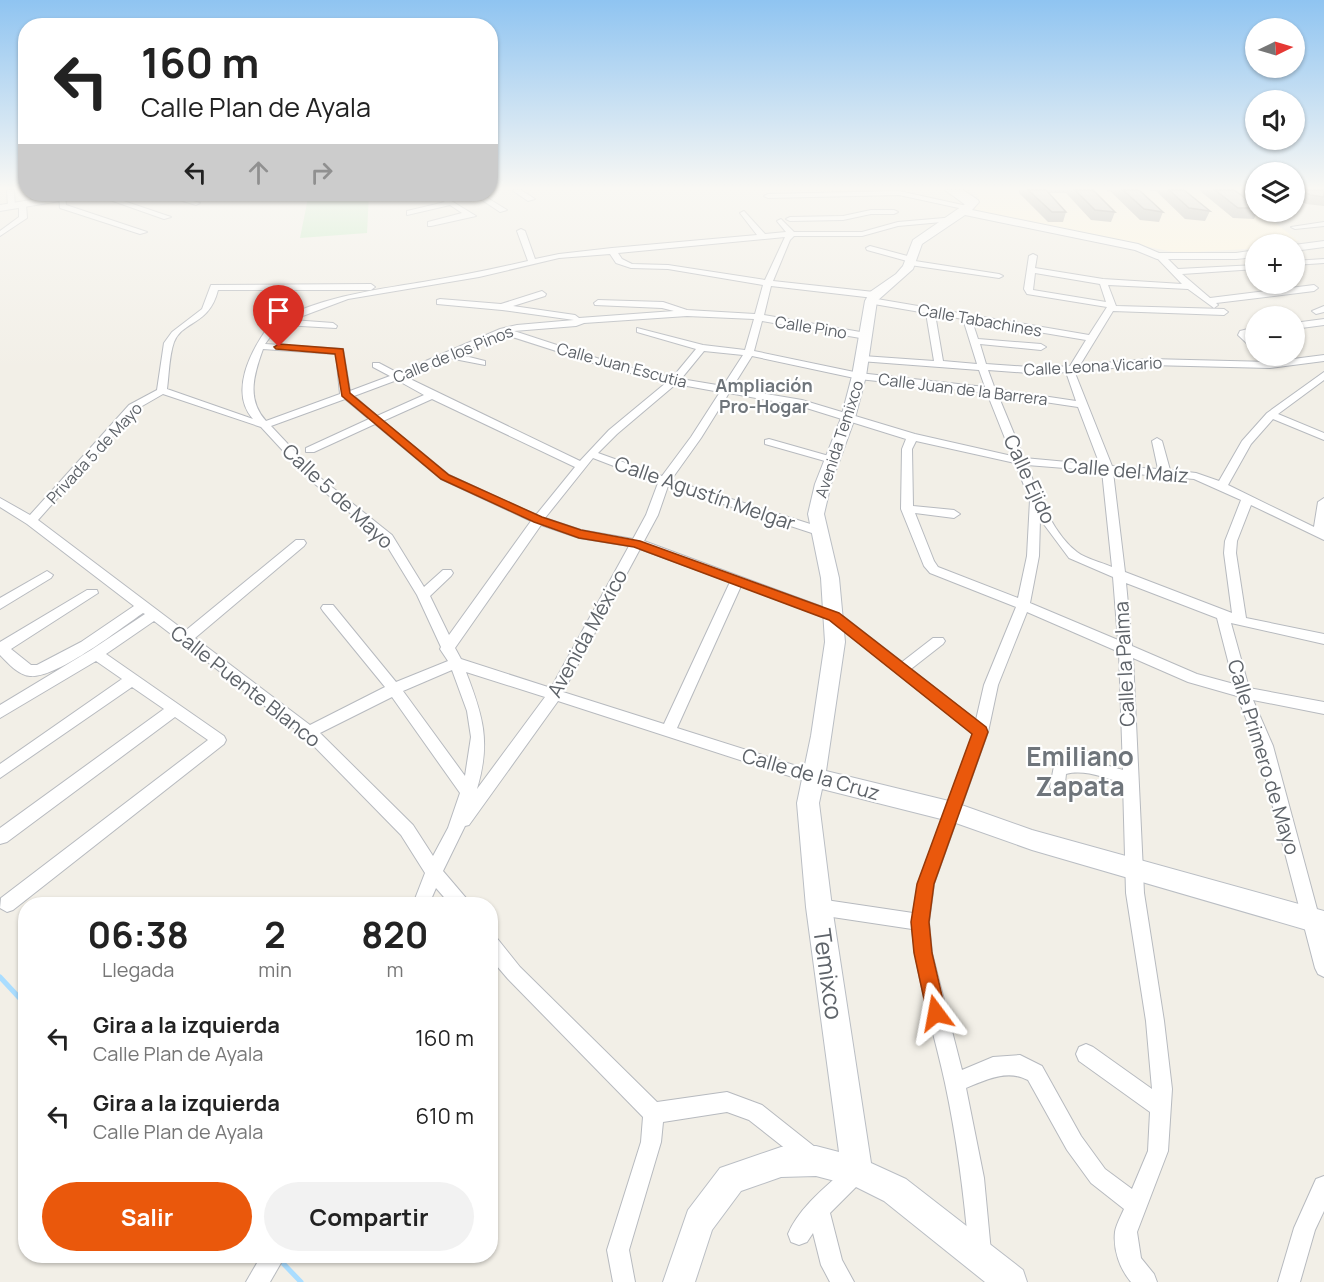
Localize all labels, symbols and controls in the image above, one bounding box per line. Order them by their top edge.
north arrow [1245,18,1305,78]
map controls [1245,18,1305,366]
text: 160 m [141,33,259,91]
icon: left [42,42,120,120]
text: Calle Plan de Ayala [141,88,371,125]
button: sound [1245,90,1305,150]
icon: left [179,156,212,189]
icon: ahead [242,156,275,189]
icon: right [305,156,338,189]
button: layers [1245,162,1305,222]
button: + [1245,234,1305,294]
pin [253,285,304,347]
icon: arrive [262,294,295,327]
street label: Calle Tabachines [916,298,1044,342]
button: − [1245,306,1305,366]
street label: Calle Pino [773,310,849,344]
street label: Calle de los Pinos [390,320,516,388]
street label: Calle Juan Escutia [555,337,689,393]
street label: Calle Leona Vicario [1023,351,1163,381]
street label: Calle Juan de la Barrera [877,368,1049,410]
district label: Ampliación Pro-Hogar [715,373,813,418]
street label: Avenida Temixco [810,378,868,500]
street label: Privada 5 de Mayo [41,398,147,508]
street label: Calle Ejido [998,430,1062,528]
street label: Calle 5 de Mayo [277,437,400,555]
street label: Calle Agustín Melgar [611,449,799,537]
street label: Calle del Maíz [1062,451,1190,489]
street label: Avenida México [541,564,633,702]
street label: Calle la Palma [1107,601,1141,727]
street label: Calle Puente Blanco [165,619,327,753]
street label: Calle Primero de Mayo [1221,656,1307,858]
district label: Emiliano Zapata [1026,738,1134,804]
street label: Calle de la Cruz [739,741,883,807]
text: 06:38 [87,910,189,959]
text: 2 [264,910,286,959]
text: 820 [361,910,429,959]
street label: Temixco [806,926,852,1022]
text: Llegada [102,956,174,983]
text: min [258,956,292,983]
text: m [386,956,403,983]
position arrow [904,981,968,1045]
text: Gira a la izquierda [93,1010,280,1040]
icon: left [42,1022,75,1055]
text: 160 m [415,1023,474,1053]
text: Calle Plan de Ayala [93,1040,263,1067]
text: Gira a la izquierda [93,1088,280,1118]
icon: left [42,1100,75,1133]
text: 610 m [416,1101,474,1131]
text: Calle Plan de Ayala [93,1118,263,1145]
button: Salir [42,1182,252,1251]
button: Compartir [264,1182,474,1251]

